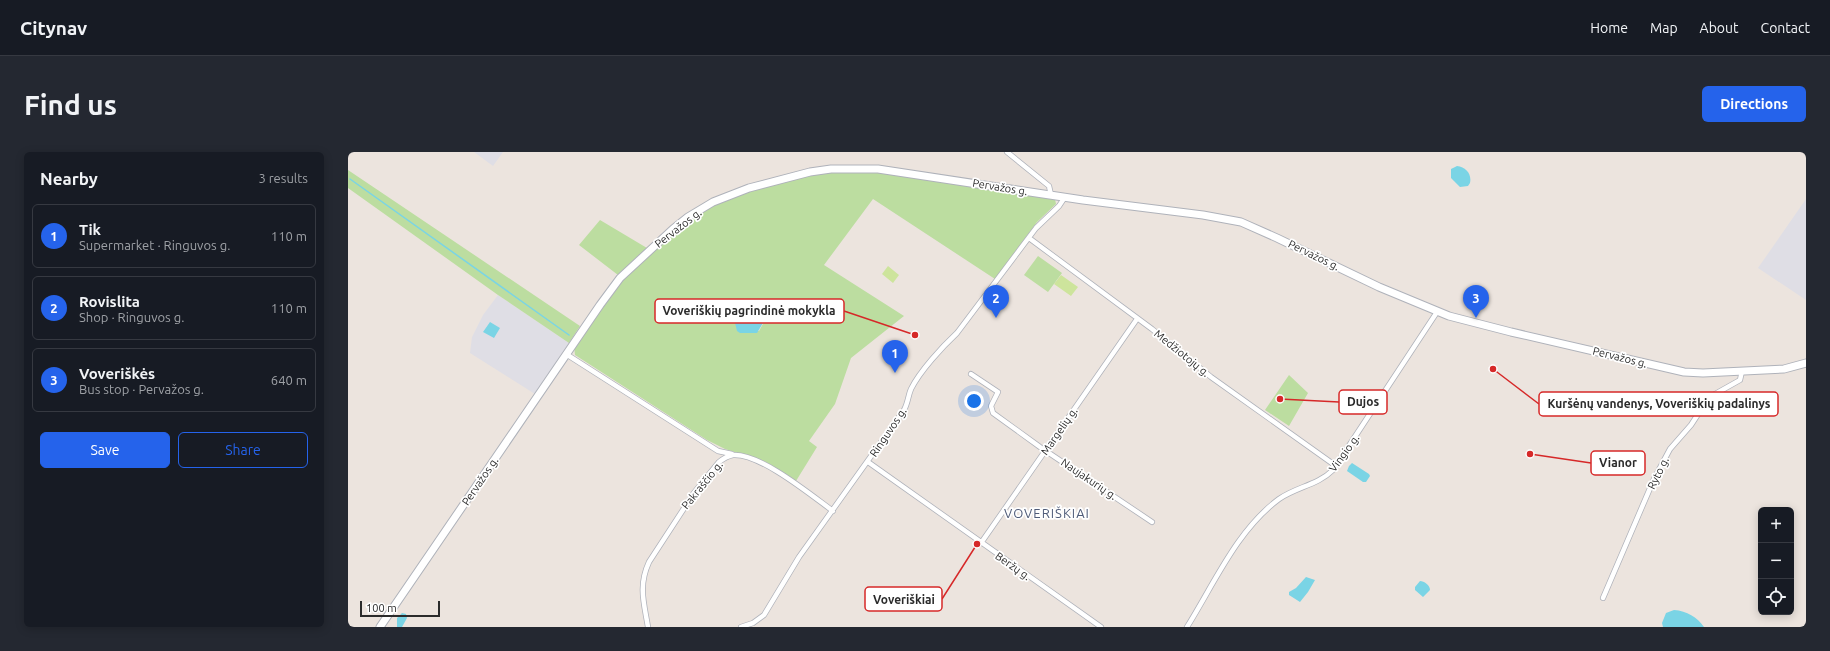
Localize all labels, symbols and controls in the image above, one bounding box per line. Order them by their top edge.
text: Citynav [20,17,87,39]
text: Home [1590,20,1628,36]
text: Map [1650,20,1678,36]
text: About [1700,20,1739,36]
text: Contact [1761,20,1810,36]
button: Directions [1702,86,1806,122]
text: Find us [24,89,117,120]
text: Nearby [40,169,98,188]
text: 3 results [258,171,308,185]
street label: Pervažos g. [972,177,1028,197]
street label: Pervažos g. [652,206,704,250]
text: Tik [79,221,101,238]
text: 1 [50,229,58,243]
text: 110 m [271,229,307,243]
street label: Pervažos g. [1286,237,1342,273]
text: Supermarket · Ringuvos g. [79,238,230,252]
pin: 2 [983,285,1009,318]
pin: 3 [1463,285,1489,318]
text: Rovislita [79,293,140,310]
callout: Voveriškių pagrindinė mokykla [655,299,844,323]
text: 2 [50,301,58,315]
text: 110 m [271,301,307,315]
text: Voveriškių pagrindinė mokykla [662,304,836,318]
text: Shop · Ringuvos g. [79,310,184,324]
street label: Medžiotojų g. [1152,327,1212,379]
pin: 1 [882,340,908,373]
street label: Pervažos g. [1592,344,1648,370]
text: Voveriškės [79,365,155,382]
text: 3 [50,373,58,387]
text: 640 m [271,373,307,387]
text: Bus stop · Pervažos g. [79,382,204,396]
callout: Dujos [1339,390,1387,414]
your location [964,391,984,411]
callout: Kuršėnų vandenys, Voveriškių padalinys [1539,392,1778,416]
text: Dujos [1347,395,1379,408]
text: Kuršėnų vandenys, Voveriškių padalinys [1548,397,1771,411]
street label: Ringuvos g. [867,405,909,459]
street label: Margelių g. [1038,405,1080,457]
button: Save [40,432,170,468]
button: Share [178,432,308,468]
street label: Vingio g. [1326,432,1362,474]
callout: Vianor [1591,451,1645,475]
street label: Pervažos g. [459,455,501,507]
street label: Ryto g. [1645,455,1671,491]
street label: Naujakurių g. [1059,456,1119,502]
text: Vianor [1599,456,1637,469]
street label: Pakraščio g. [679,459,725,511]
district label: VOVERIŠKIAI [1004,506,1090,520]
map controls [1758,507,1794,615]
button: + [1758,507,1794,543]
button: − [1758,543,1794,579]
street label: Beržų g. [993,550,1033,582]
button: locate [1758,579,1794,615]
callout: Voveriškiai [865,587,942,611]
text: Voveriškiai [873,593,935,606]
scale bar [360,599,440,618]
text: 100 m [366,602,397,614]

